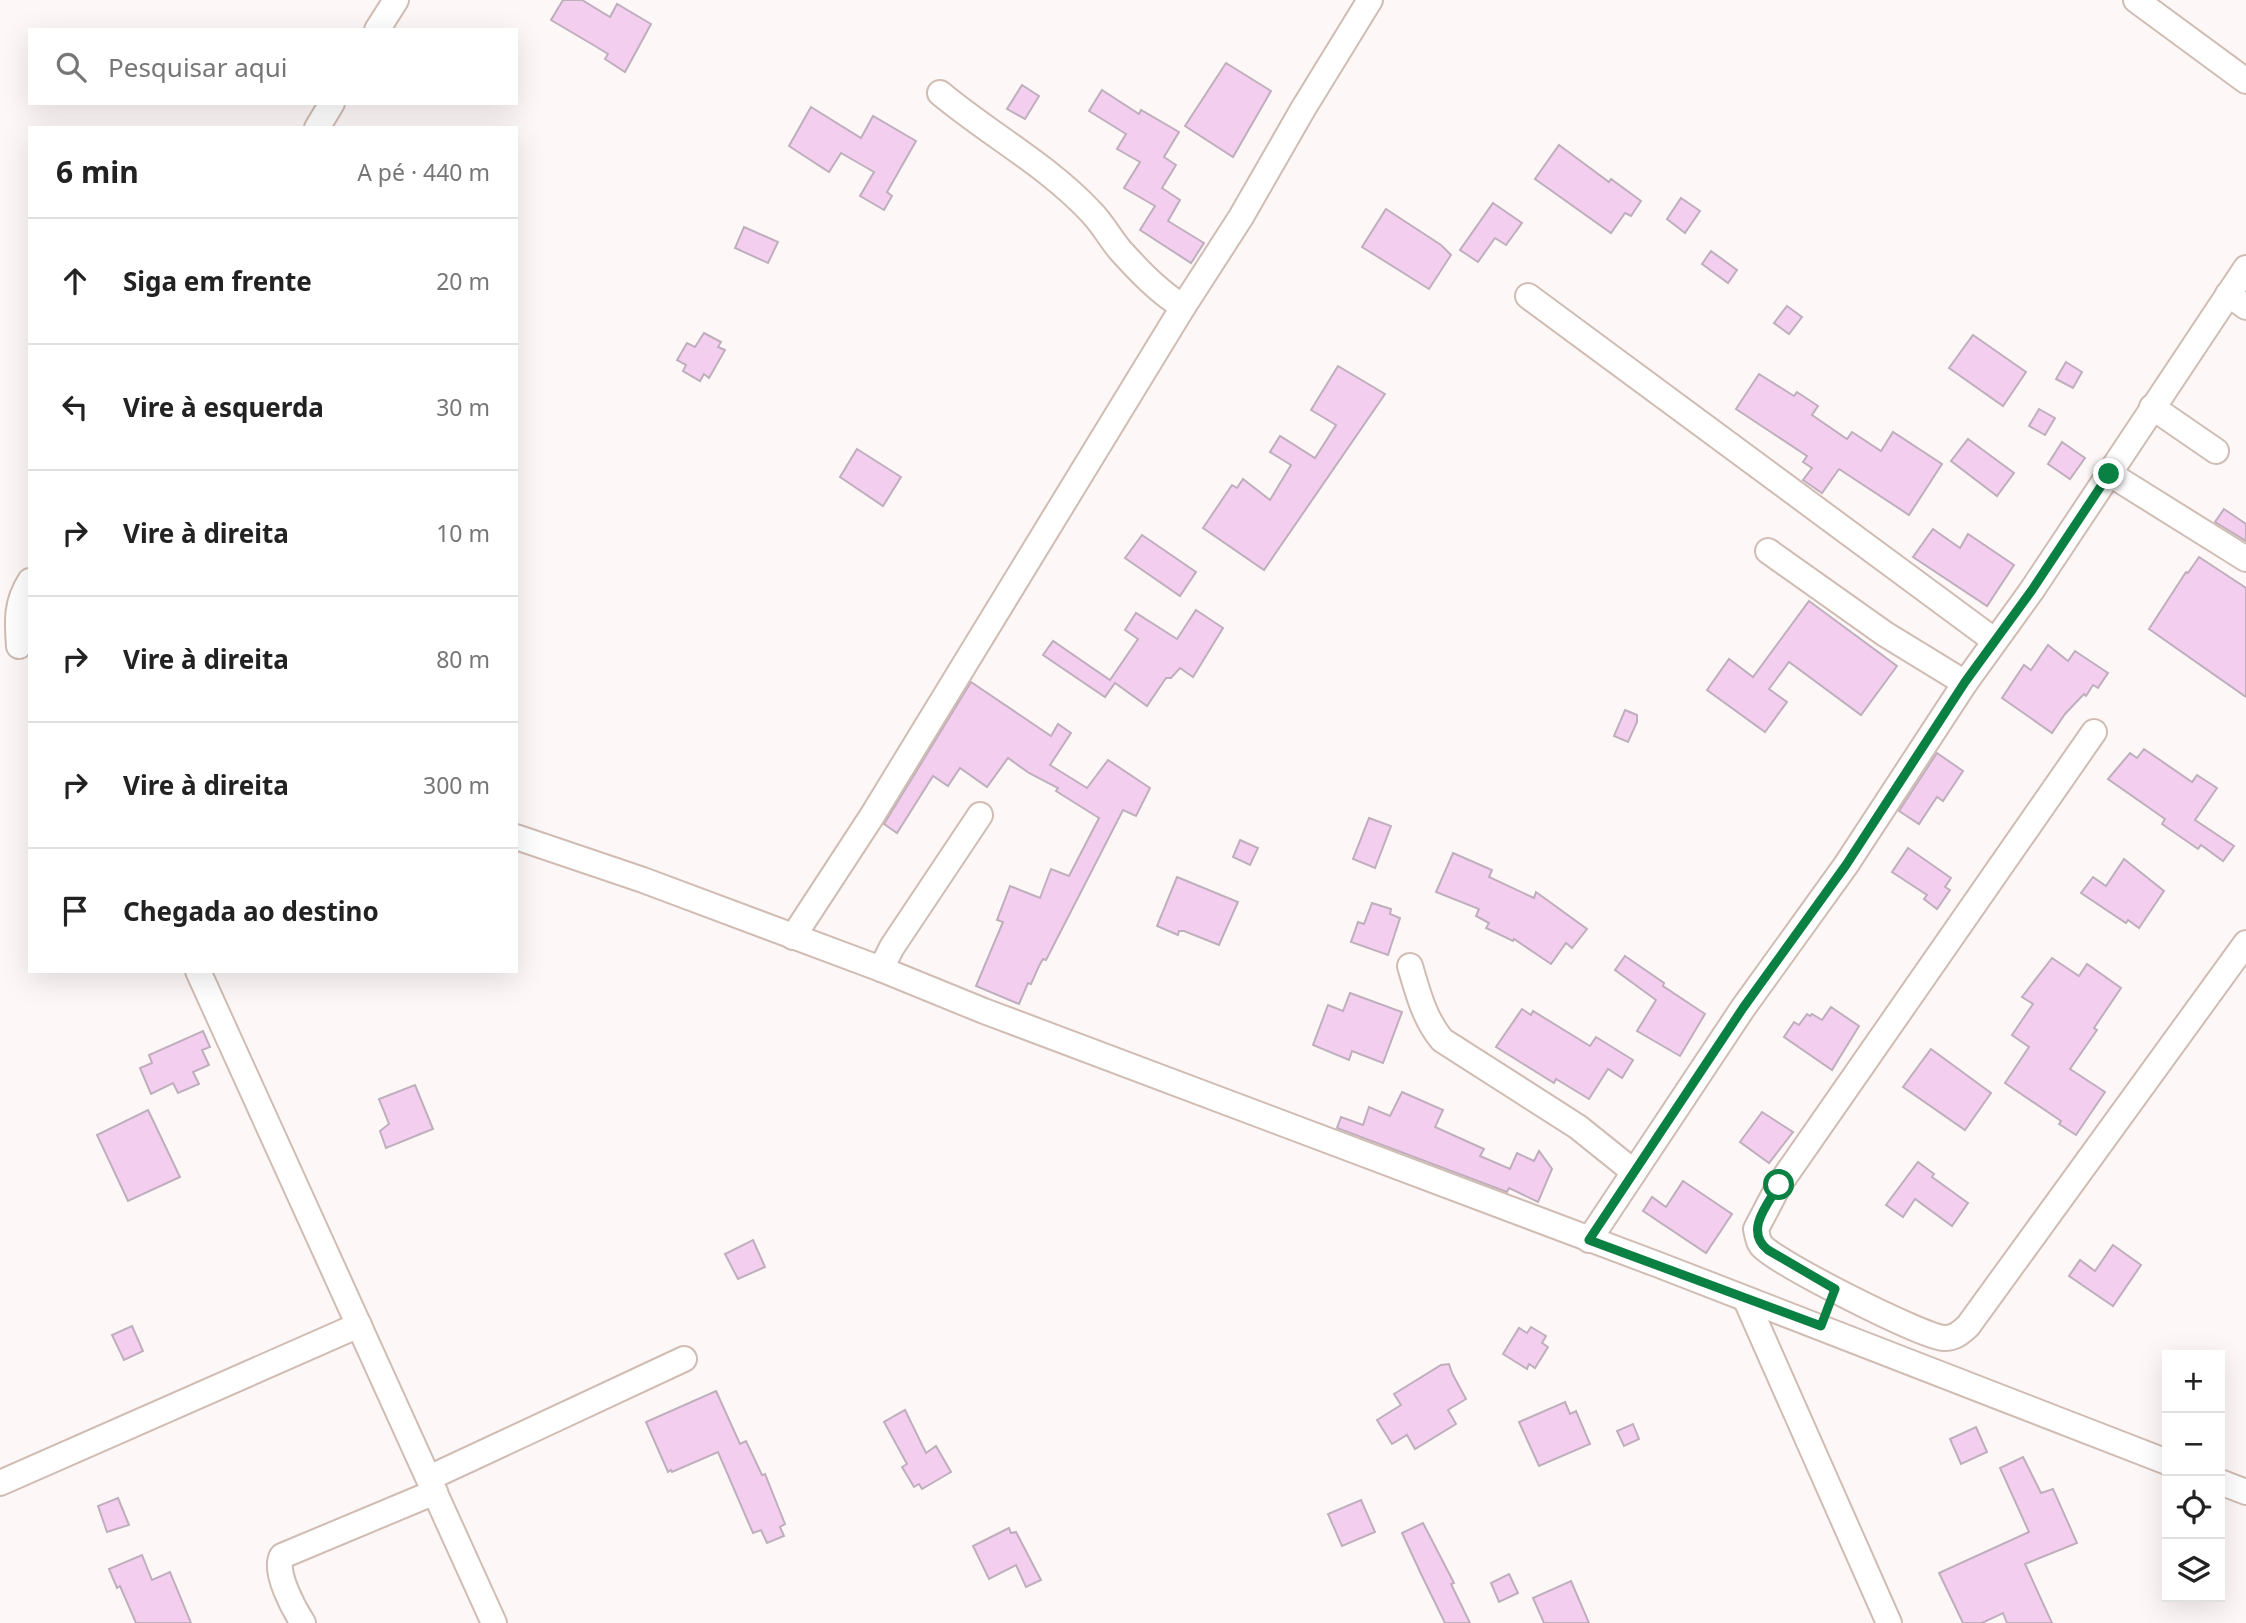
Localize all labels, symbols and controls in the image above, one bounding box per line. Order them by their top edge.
search box [28,28,518,105]
icon: search [52,48,90,86]
text: Pesquisar aqui [108,49,288,85]
text: 6 min [56,151,139,192]
text: A pé · 440 m [357,156,490,188]
icon: ahead [56,262,94,300]
text: Siga em frente [123,263,312,299]
text: 20 m [436,265,490,297]
icon: left [56,388,94,426]
text: Vire à esquerda [123,389,324,425]
text: 30 m [436,391,490,423]
route end [2093,458,2124,489]
icon: right [56,514,94,552]
text: Vire à direita [123,515,289,551]
text: 10 m [436,517,490,549]
icon: right [56,640,94,678]
text: Vire à direita [123,641,289,677]
text: 80 m [436,643,490,675]
icon: right [56,766,94,804]
text: Vire à direita [123,767,289,803]
text: 300 m [423,769,490,801]
icon: arrive [56,892,94,930]
text: Chegada ao destino [123,893,379,929]
route start [1763,1169,1794,1200]
map controls [2162,1350,2225,1602]
button: + [2162,1350,2225,1413]
button: − [2162,1413,2225,1476]
button: locate [2162,1476,2225,1539]
button: layers [2162,1539,2225,1602]

